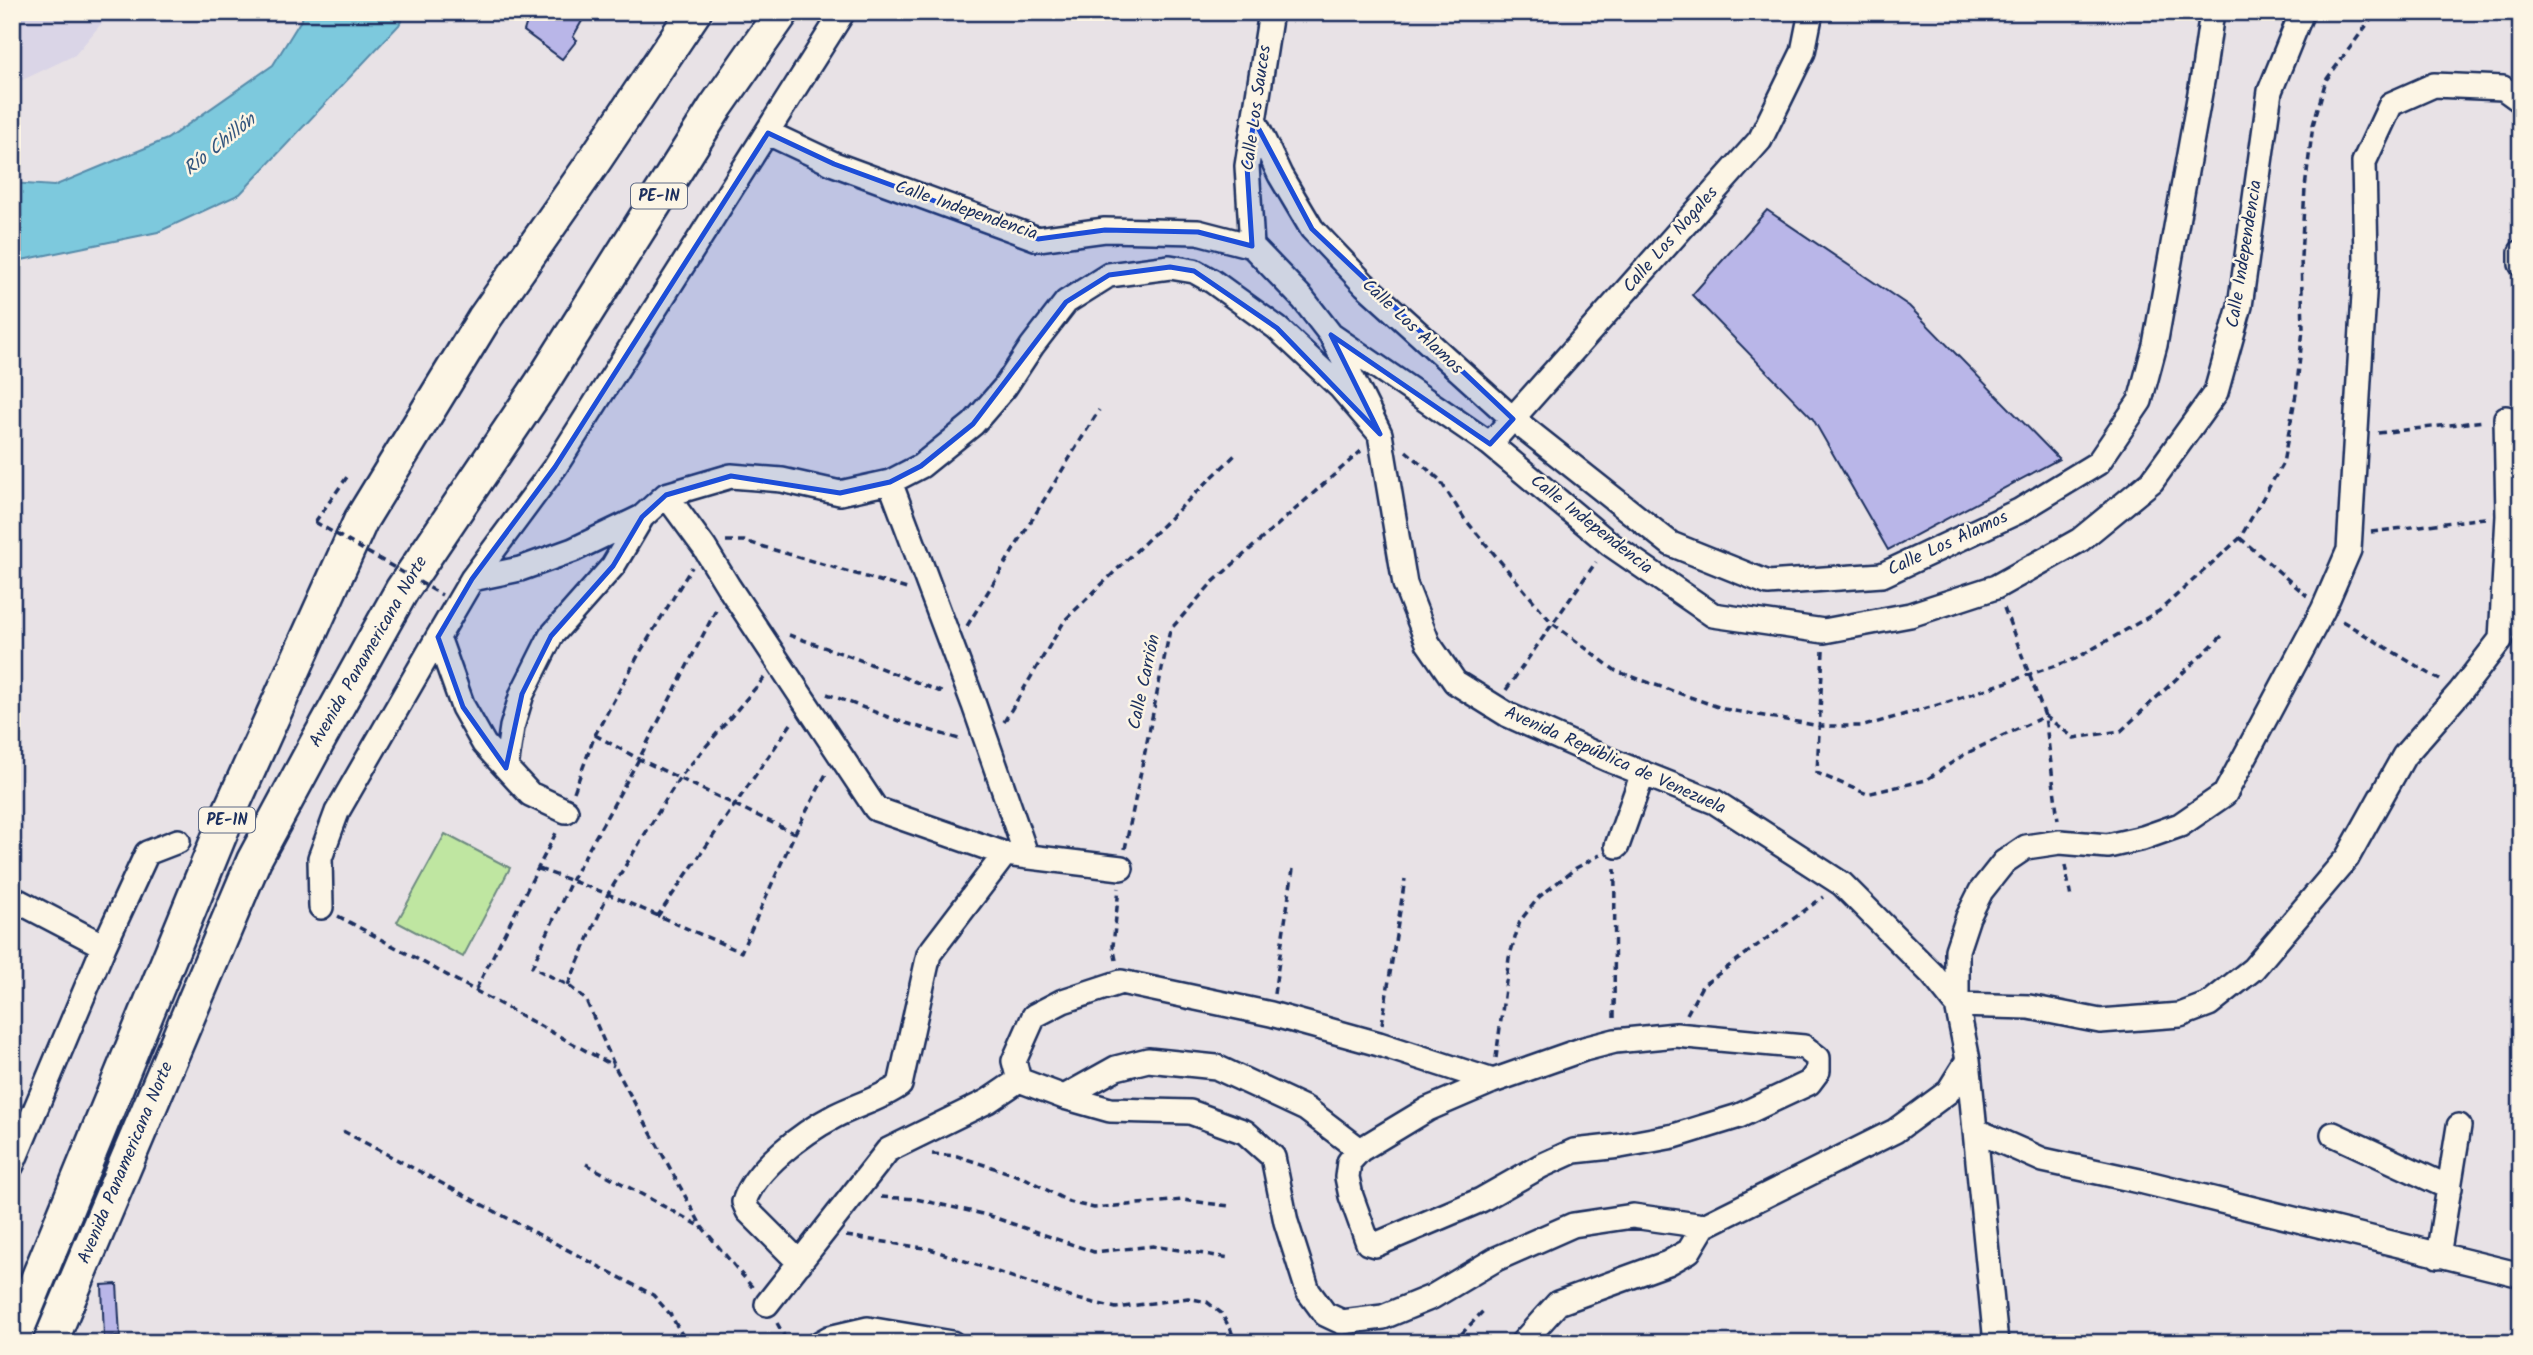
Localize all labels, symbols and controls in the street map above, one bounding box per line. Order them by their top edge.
street label: Calle Los Sauces [1234,43,1280,173]
water label: Río Chillón [177,105,264,184]
street label: Calle Independencia [891,173,1041,249]
street label: Calle Independencia [2219,178,2271,330]
street label: Calle Los Nogales [1616,180,1726,300]
road number: PE-1N [631,184,687,208]
street label: Calle Los Alamos [1355,272,1470,382]
street label: Calle Independencia [1523,468,1659,582]
street label: Calle Los Alamos [1883,503,2013,585]
street label: Avenida Panamericana Norte [302,551,436,753]
street label: Calle Carrión [1121,632,1169,732]
street label: Avenida República de Venezuela [1499,699,1731,823]
road number: PE-1N [199,807,255,832]
street label: Avenida Panamericana Norte [70,1057,182,1269]

